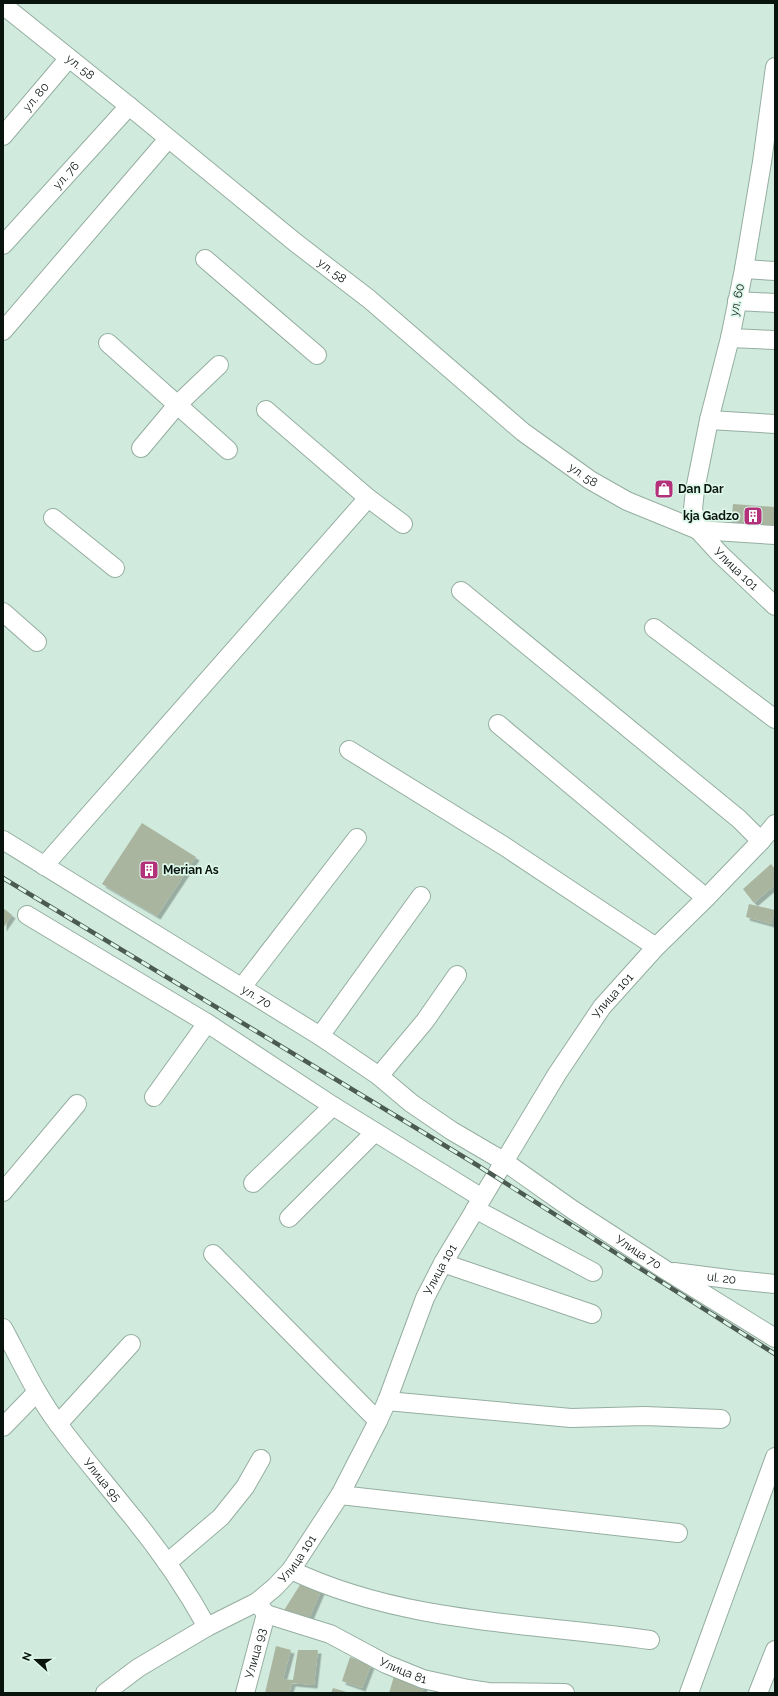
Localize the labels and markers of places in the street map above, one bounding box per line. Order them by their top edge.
shop icon: Dan Dar [653,478,675,500]
place label: Dan Dar [678,482,724,496]
building icon: kja Gadzo [742,505,764,527]
place label: kja Gadzo [683,509,739,523]
building icon: Merian As [138,859,160,881]
place label: Merian As [163,863,219,877]

